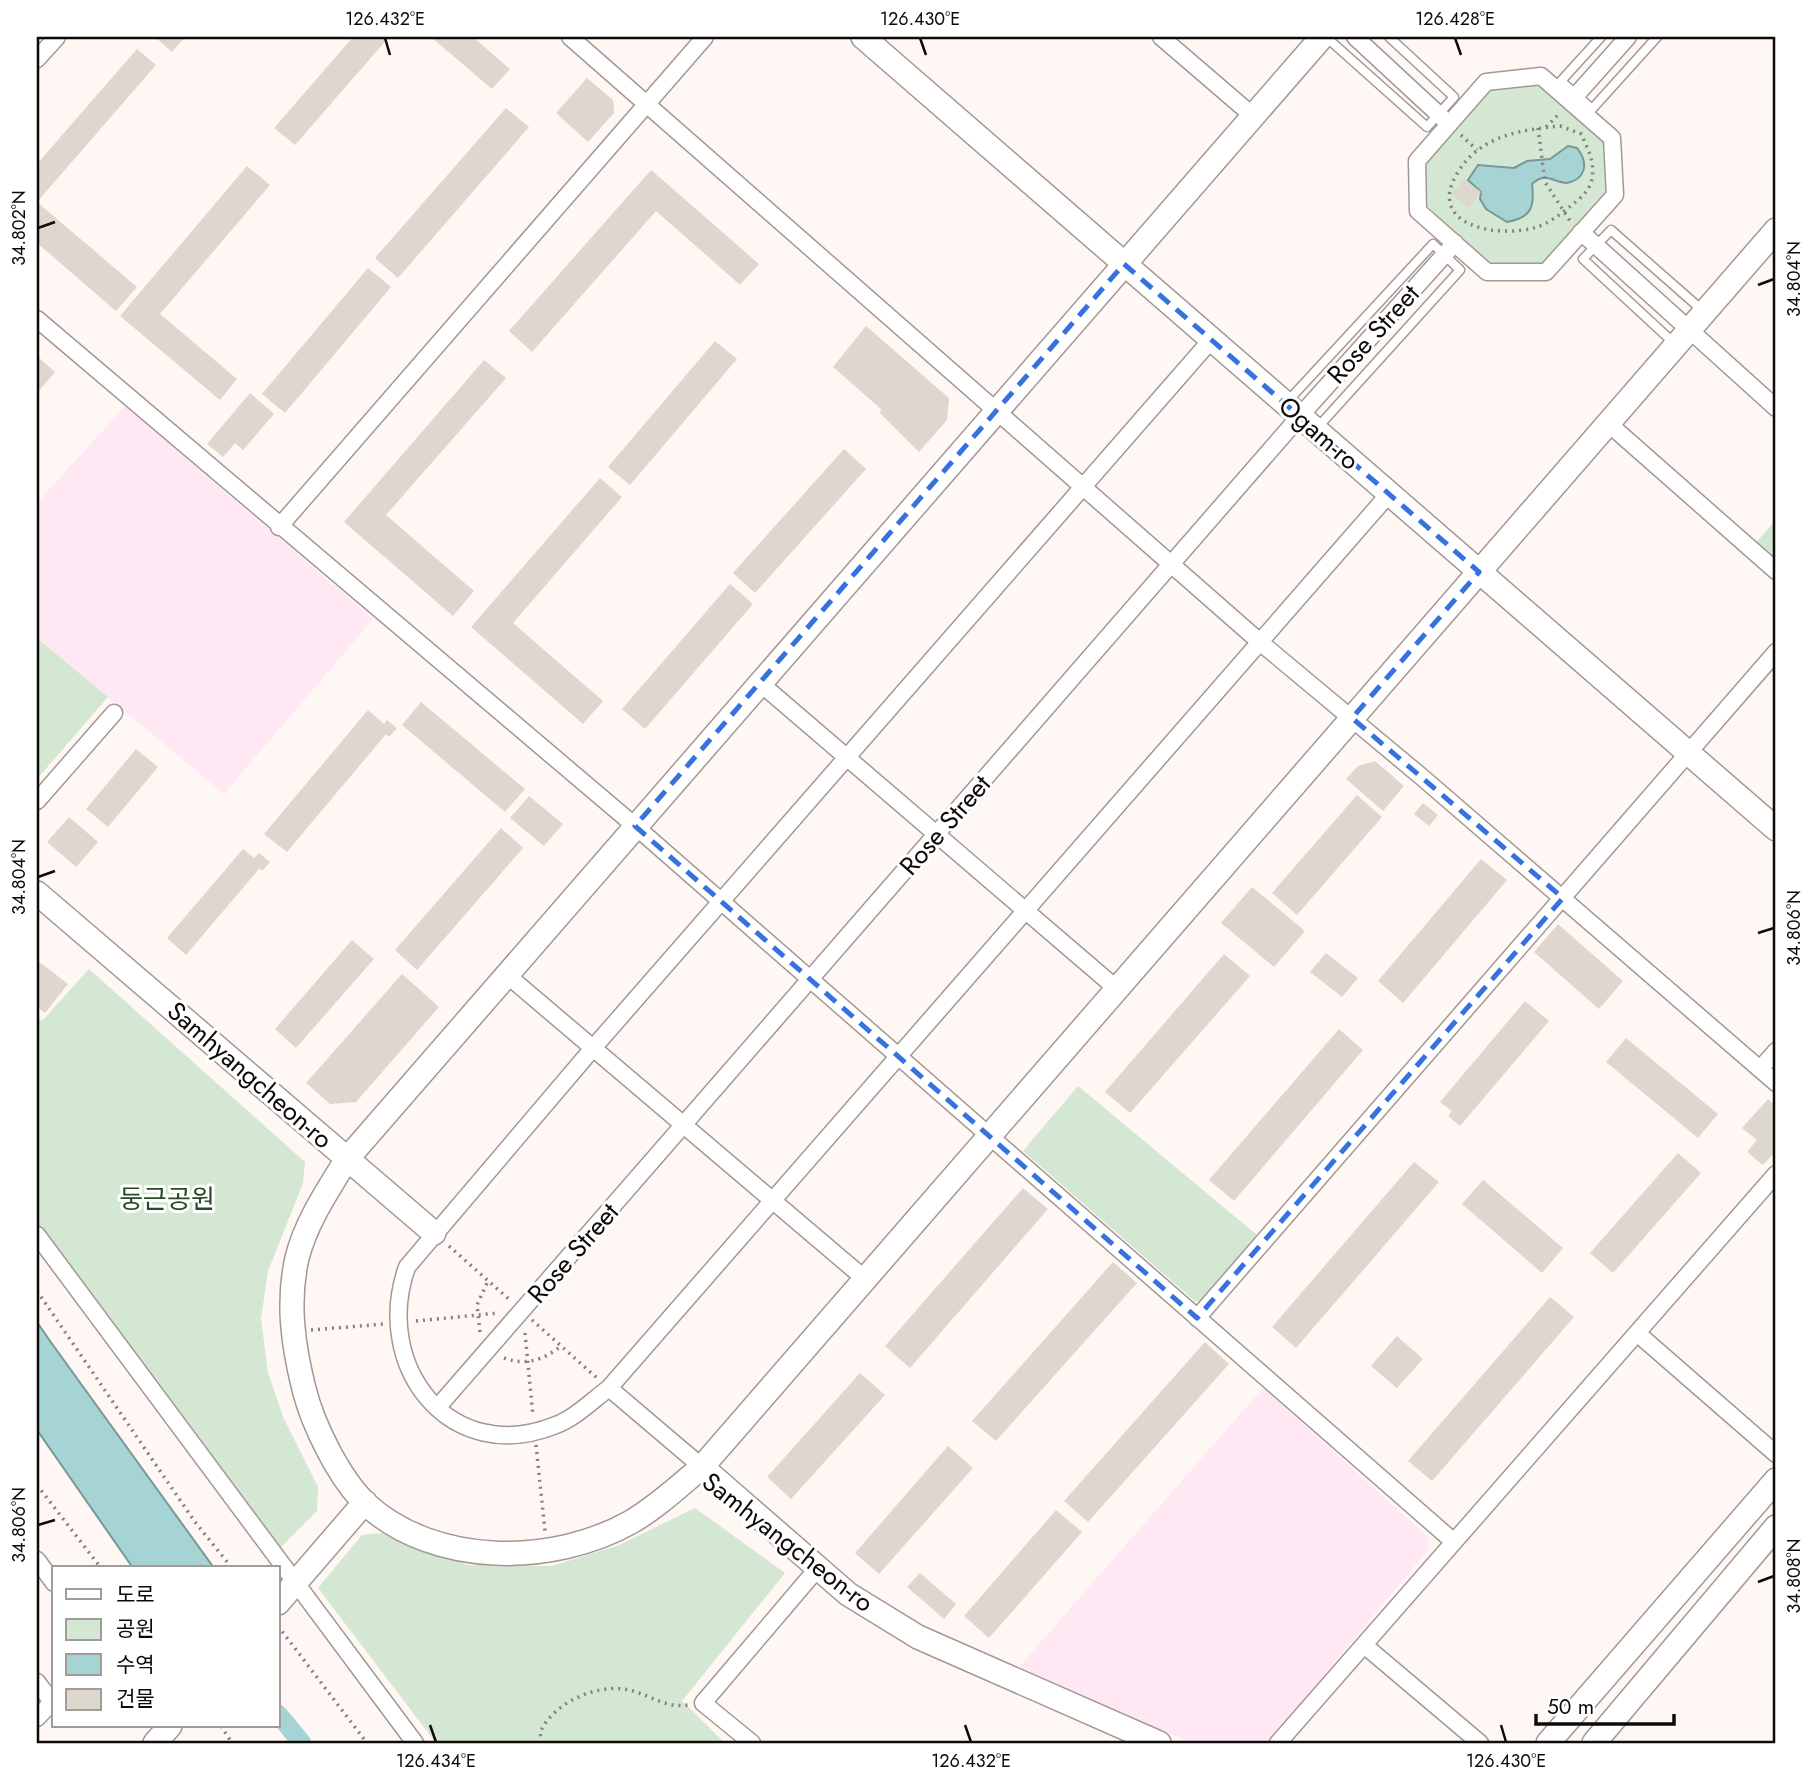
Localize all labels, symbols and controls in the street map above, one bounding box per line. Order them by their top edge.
text: 126.432°E [345,6,425,32]
text: 126.430°E [880,6,960,32]
text: 126.428°E [1415,6,1495,32]
text: 34.802°N [6,190,32,266]
text: 34.804°N [1781,241,1807,317]
street label: Rose Street [1318,275,1429,392]
street label: Ogam-ro [1270,387,1368,479]
street label: Rose Street [890,766,1000,884]
text: 34.804°N [6,839,32,915]
text: 34.806°N [1781,890,1807,966]
street label: Samhyangcheon-ro [159,992,341,1158]
park label: 둥근공원 [119,1180,215,1218]
street label: Rose Street [518,1194,628,1312]
street label: Samhyangcheon-ro [694,1463,882,1621]
text: 34.806°N [6,1487,32,1563]
text: 34.808°N [1781,1538,1807,1614]
legend [52,1566,280,1728]
text: 도로 [116,1580,155,1610]
text: 공원 [116,1614,155,1644]
text: 수역 [116,1650,155,1680]
scale bar [1536,1682,1675,1726]
text: 건물 [116,1684,155,1714]
text: 50 m [1547,1692,1594,1722]
text: 126.434°E [396,1748,476,1774]
text: 126.432°E [931,1748,1011,1774]
text: 126.430°E [1466,1748,1546,1774]

